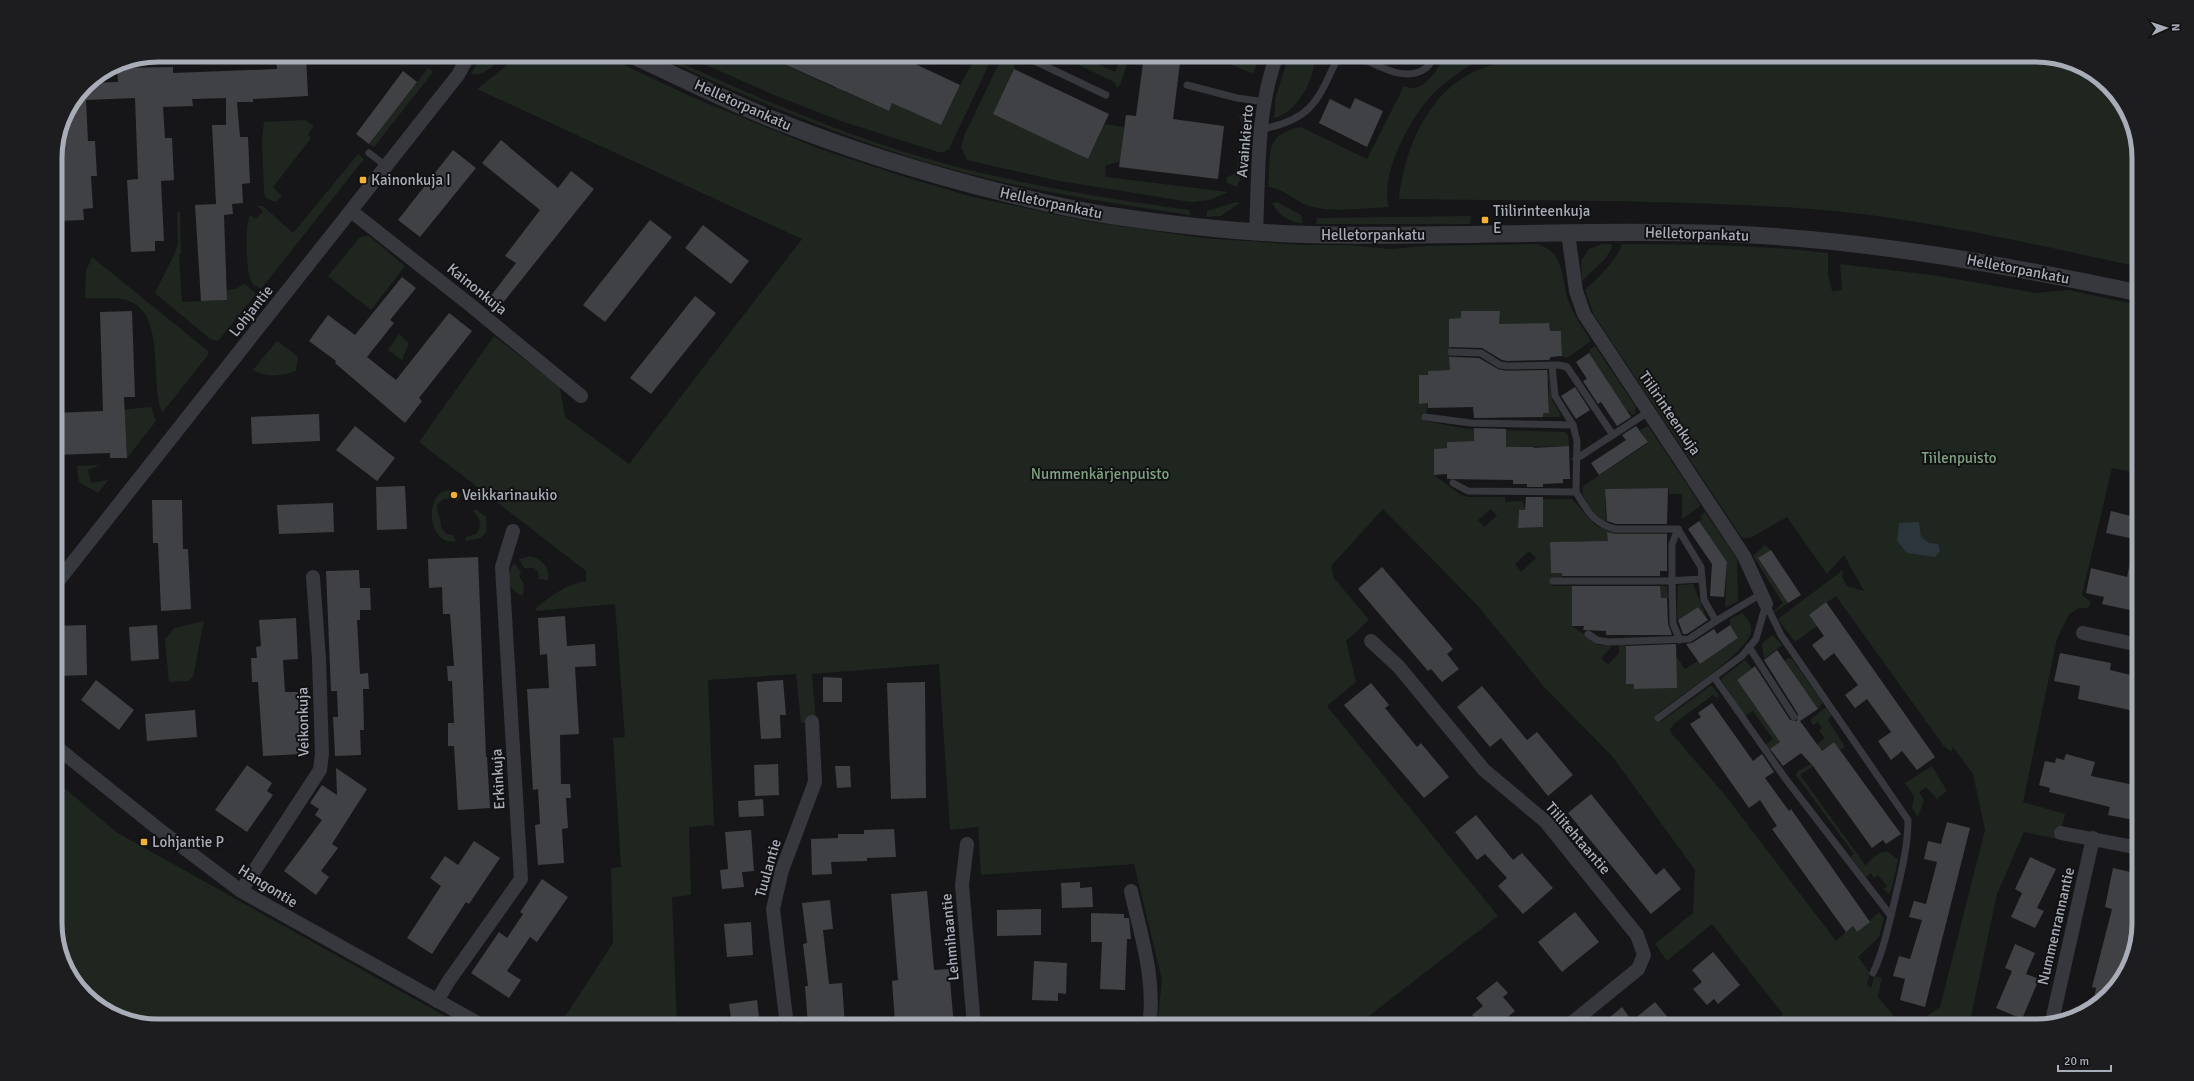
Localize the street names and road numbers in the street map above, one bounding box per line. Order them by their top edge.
street label: Helletorpankatu [692,76,794,134]
street label: Avainkierto [1233,103,1257,178]
street label: Helletorpankatu [998,183,1104,223]
street label: Helletorpankatu [1645,223,1749,245]
street label: Helletorpankatu [1321,226,1425,244]
street label: Helletorpankatu [1965,250,2071,288]
street label: Kainonkuja [443,259,511,319]
street label: Lohjantie [225,282,277,340]
street label: Tiilirinteenkuja [1635,368,1705,458]
street label: Veikonkuja [293,687,313,757]
street label: Erkinkuja [487,748,509,810]
street label: Tiilitehtaantie [1542,798,1614,878]
street label: Tuulantie [751,837,785,899]
street label: Hangontie [235,861,301,911]
street label: Nummenrannantie [2034,865,2078,987]
street label: Lehmihaantie [937,893,963,981]

